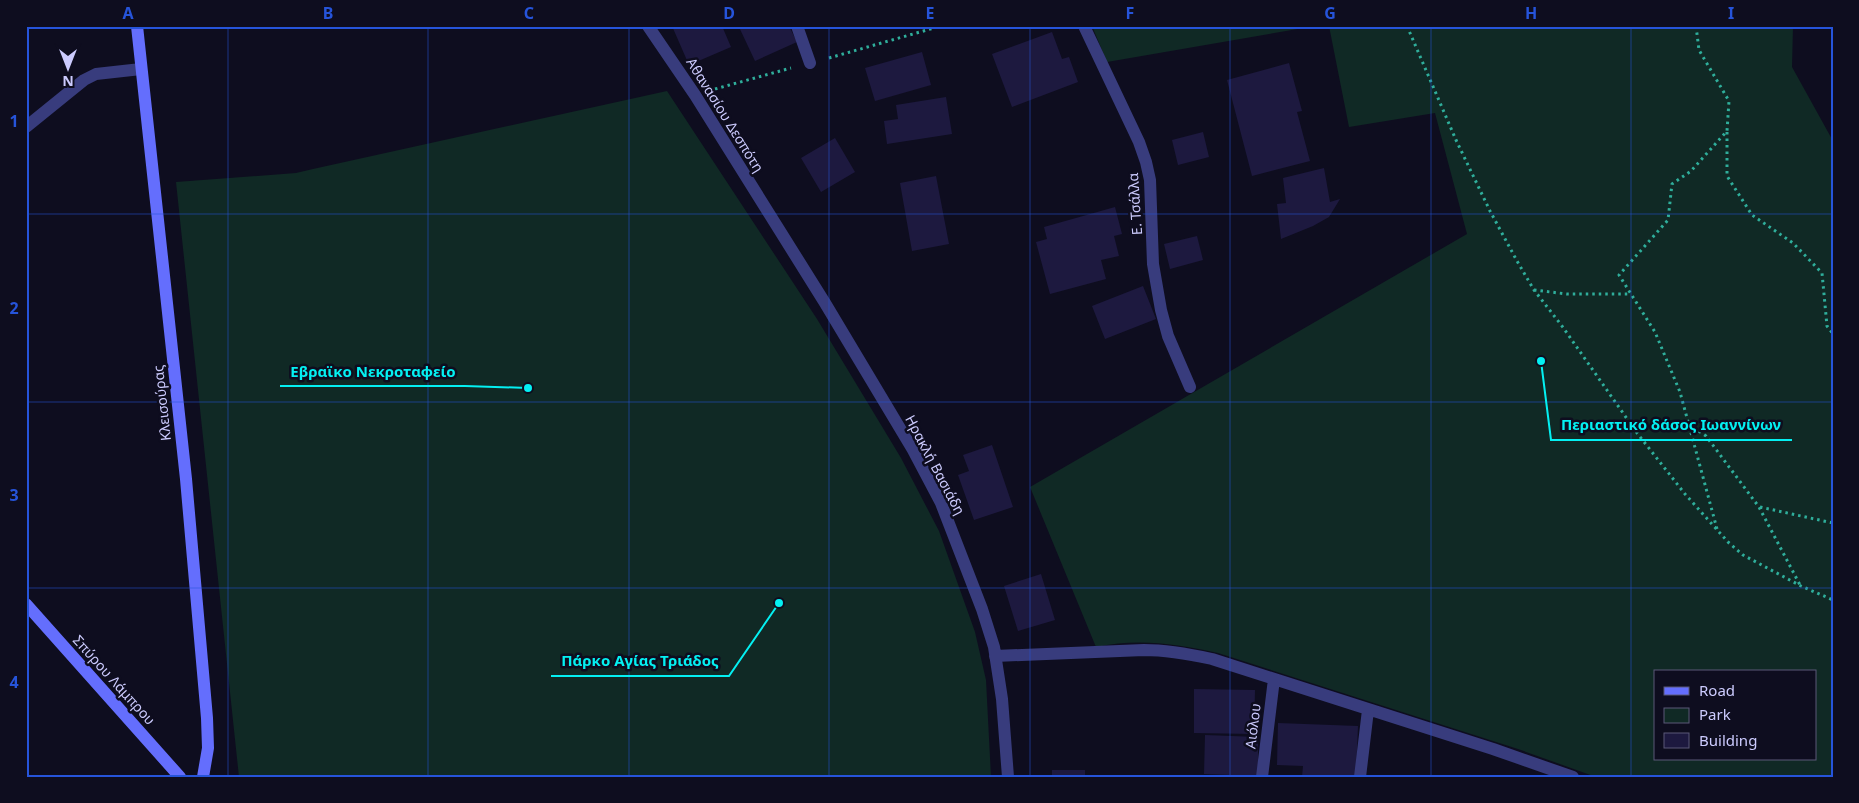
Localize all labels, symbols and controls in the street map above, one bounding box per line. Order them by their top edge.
text: A [122,2,134,24]
text: B [323,2,333,24]
text: C [524,2,534,24]
text: D [723,2,735,24]
text: E [926,2,935,24]
text: F [1126,2,1134,24]
text: G [1324,2,1336,24]
text: H [1525,2,1537,24]
text: I [1728,2,1734,24]
north arrow [42,42,92,92]
street label: Αθανασίου Δεσπότη [682,54,768,176]
text: N [62,72,74,91]
text: 1 [9,110,19,132]
street label: Ε. Τσάλλα [1123,172,1146,236]
text: 2 [9,297,19,319]
callout: Εβραϊκο Νεκροταφείο [280,356,465,386]
text: Εβραϊκο Νεκροταφείο [290,361,456,381]
street label: Κλεισούρας [148,364,175,442]
callout: Περιαστικό δάσος Ιωαννίνων [1551,410,1792,440]
street label: Ηρακλή Βασιάδη [901,412,970,518]
text: Περιαστικό δάσος Ιωαννίνων [1561,414,1781,434]
text: 3 [9,484,19,506]
street label: Σπύρου Λάμπρου [69,631,160,729]
callout: Πάρκο Αγίας Τριάδος [551,646,729,676]
text: Πάρκο Αγίας Τριάδος [561,650,719,670]
legend [1654,670,1816,760]
text: 4 [9,671,19,693]
text: Road [1699,680,1735,700]
street label: Αιόλου [1240,702,1265,750]
text: Park [1699,704,1731,724]
text: Building [1699,730,1757,750]

